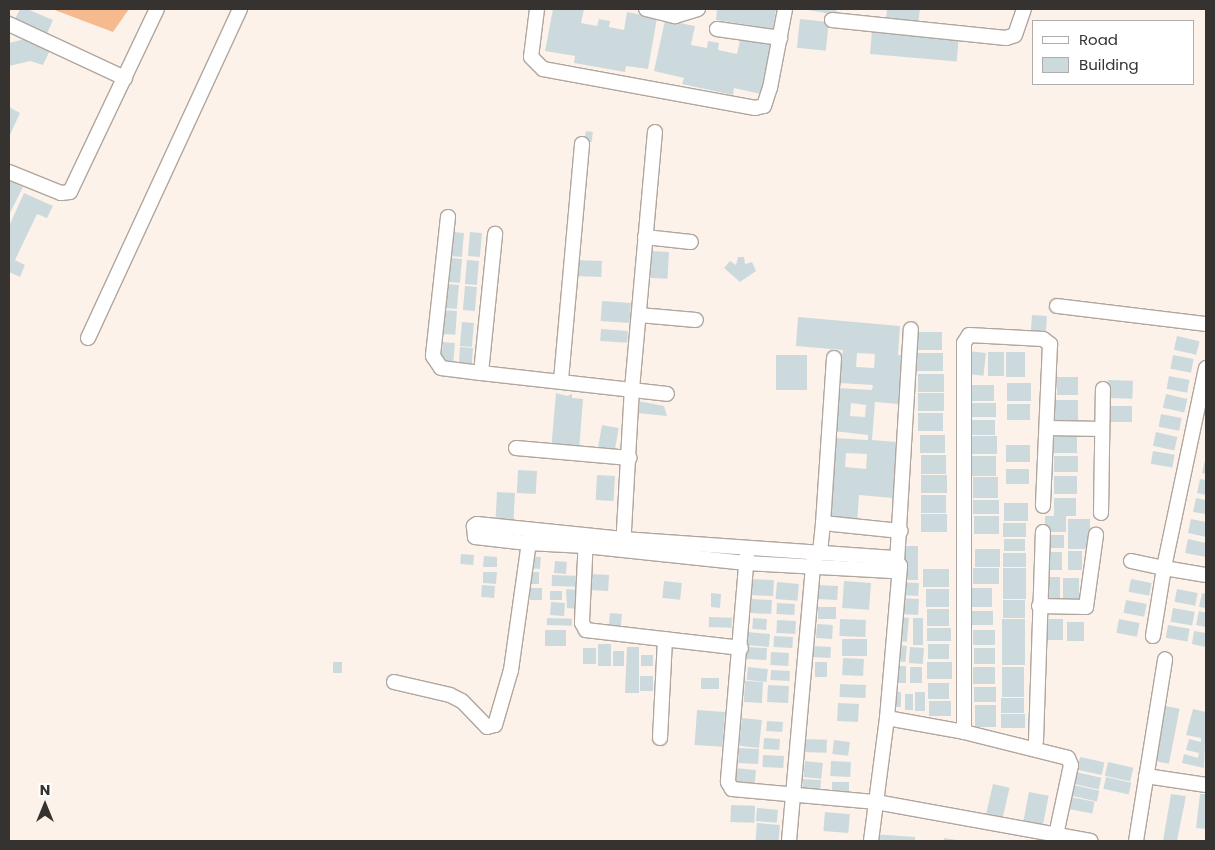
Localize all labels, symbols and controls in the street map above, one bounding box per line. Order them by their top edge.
legend [1032,20,1195,85]
text: Road [1079,29,1118,50]
text: Building [1079,54,1139,75]
north arrow [20,780,70,830]
text: N [40,780,50,800]

